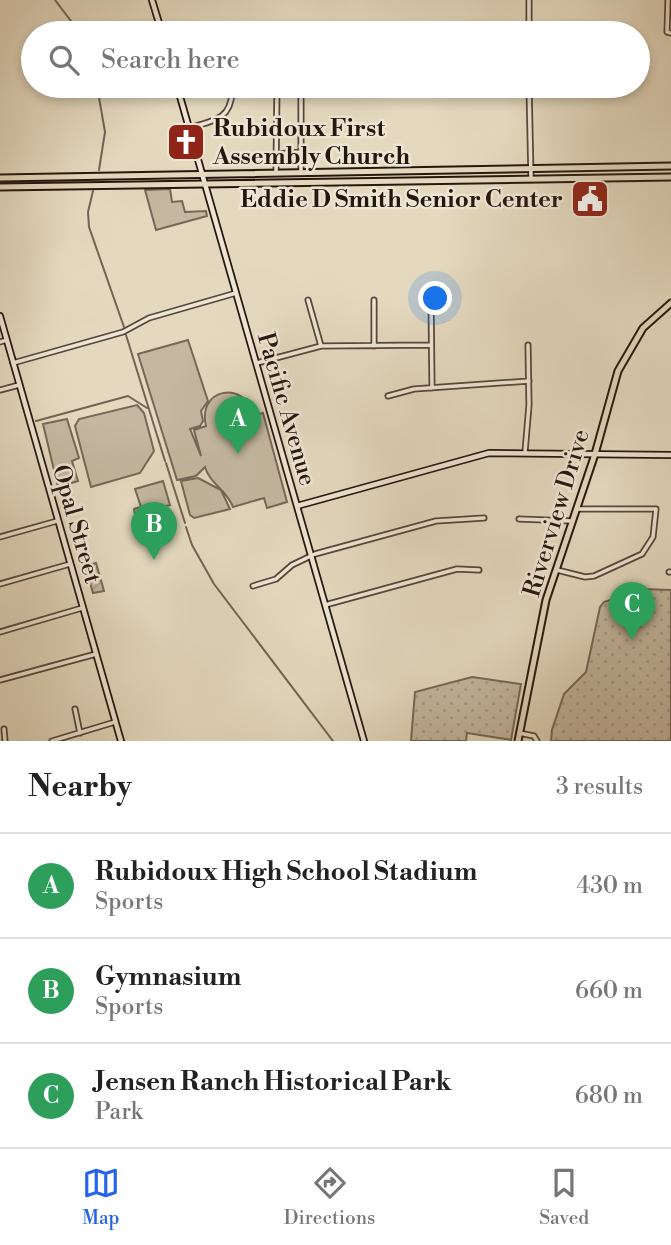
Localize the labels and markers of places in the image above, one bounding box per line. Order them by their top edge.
place label: Rubidoux First Assembly Church [212,114,410,172]
church icon: Rubidoux First Assembly Church [165,121,207,163]
public building icon: Eddie D Smith Senior Center [569,178,611,220]
place label: Eddie D Smith Senior Center [240,185,563,215]
pin: A [215,396,261,454]
pin: B [131,502,177,560]
pin: C [609,582,655,640]

